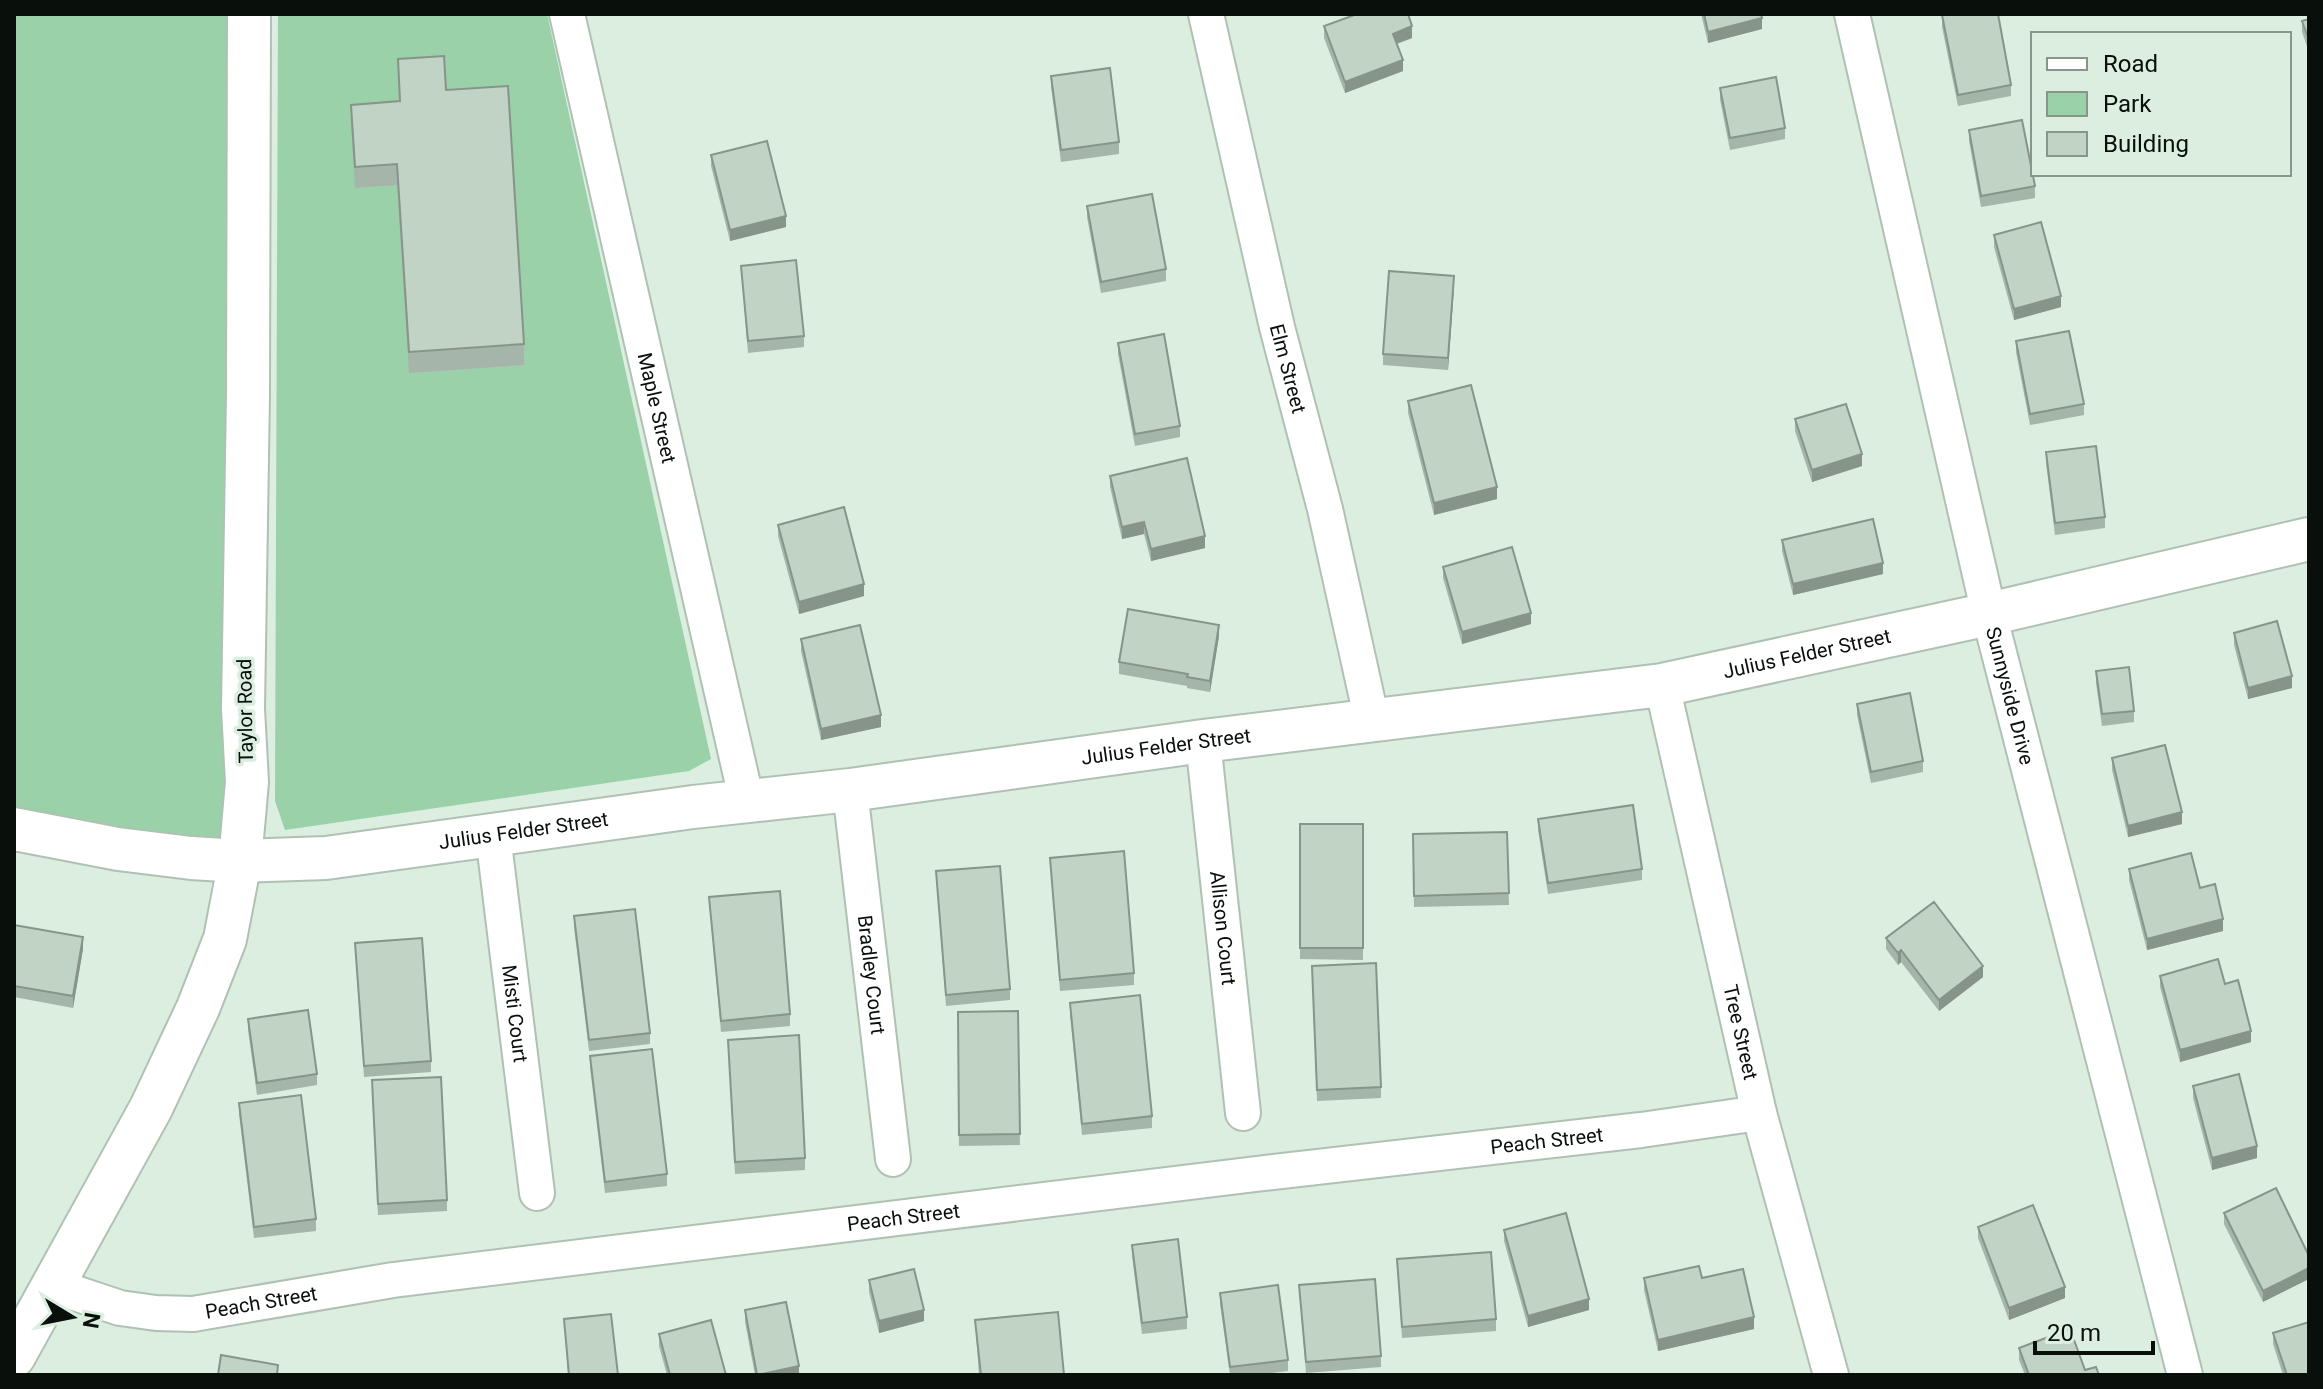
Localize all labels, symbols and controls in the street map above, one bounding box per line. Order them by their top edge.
legend [2031,32,2291,176]
text: Road [2103,50,2158,78]
text: Park [2103,90,2152,118]
text: Building [2103,130,2189,158]
street label: Elm Street [1265,321,1311,416]
street label: Maple Street [633,350,681,466]
street label: Julius Felder Street [1721,624,1893,683]
street label: Sunnyside Drive [1981,624,2039,767]
street label: Taylor Road [232,658,258,764]
street label: Julius Felder Street [1080,723,1252,770]
street label: Julius Felder Street [437,807,610,854]
street label: Allison Court [1205,870,1241,986]
street label: Bradley Court [853,914,890,1036]
street label: Misti Court [497,963,533,1064]
street label: Tree Street [1718,982,1763,1082]
street label: Peach Street [1489,1122,1604,1159]
street label: Peach Street [846,1199,961,1236]
north arrow [32,1277,112,1357]
street label: Peach Street [203,1281,319,1324]
scale bar [2035,1305,2153,1355]
text: N [78,1311,105,1330]
text: 20 m [2047,1319,2101,1347]

